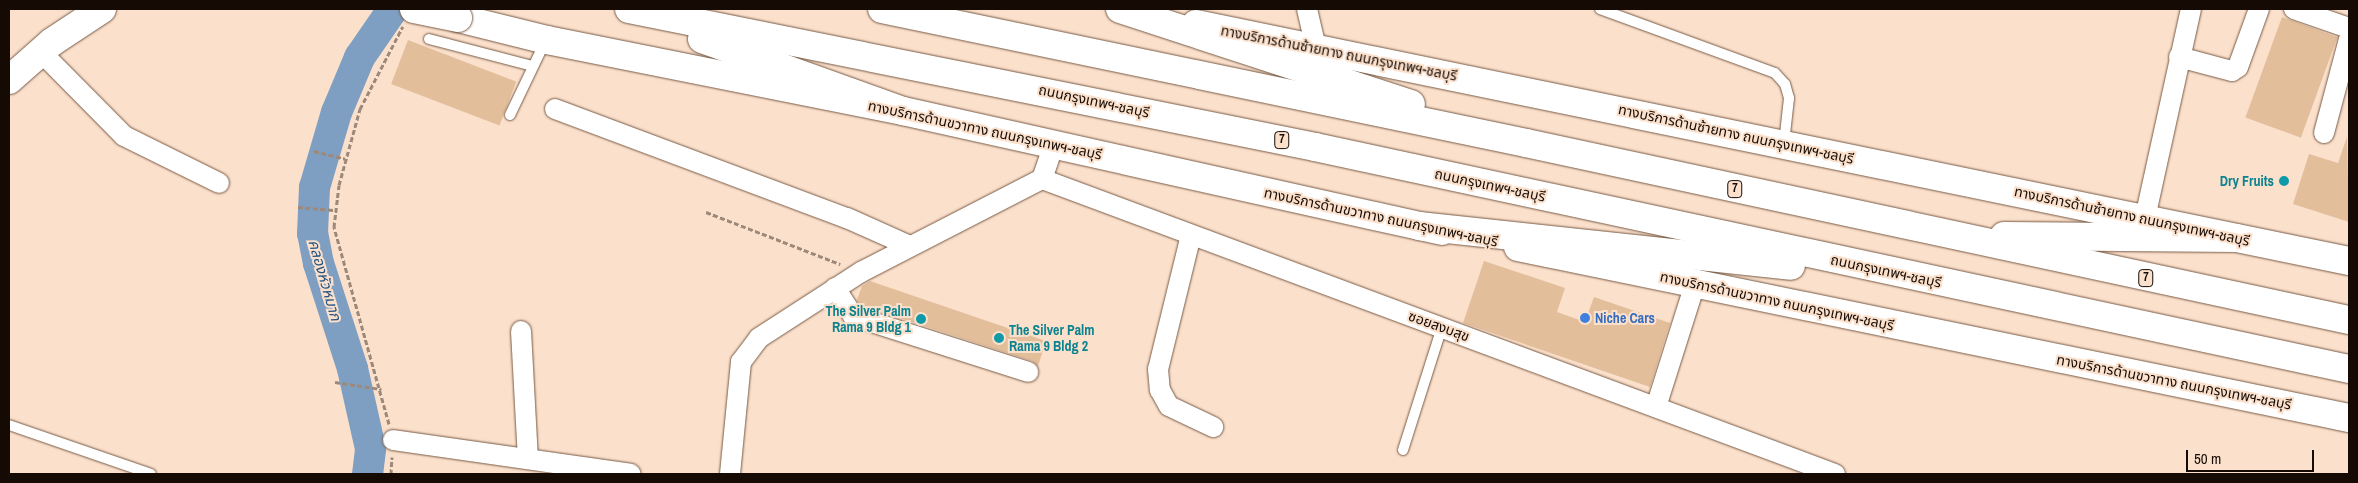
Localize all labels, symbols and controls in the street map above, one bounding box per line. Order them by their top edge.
street label: ทางบริการด้านซ้ายทาง ถนนกรุงเทพฯ-ชลบุรี [1219,22,1459,84]
street label: ถนนกรุงเทพฯ-ชลบุรี [1037,81,1151,121]
street label: ทางบริการด้านขวาทาง ถนนกรุงเทพฯ-ชลบุรี [866,97,1104,163]
street label: ทางบริการด้านซ้ายทาง ถนนกรุงเทพฯ-ชลบุรี [1617,101,1855,167]
road number: 7 [1273,130,1291,150]
street label: ถนนกรุงเทพฯ-ชลบุรี [1433,165,1547,205]
place label: Dry Fruits [2220,173,2274,189]
marker: Dry Fruits [2278,175,2290,187]
road number: 7 [1726,180,1744,198]
street label: ทางบริการด้านซ้ายทาง ถนนกรุงเทพฯ-ชลบุรี [2013,183,2251,249]
street label: ทางบริการด้านขวาทาง ถนนกรุงเทพฯ-ชลบุรี [1262,184,1500,250]
water label: คลองหัวหมาก [305,237,345,323]
street label: ถนนกรุงเทพฯ-ชลบุรี [1829,251,1943,291]
street label: ทางบริการด้านขวาทาง ถนนกรุงเทพฯ-ชลบุรี [1658,268,1896,334]
road number: 7 [2137,268,2155,288]
place label: The Silver Palm Rama 9 Bldg 1 [825,303,911,336]
street label: ซอยสงบสุข [1406,307,1472,345]
place label: Niche Cars [1595,310,1655,326]
marker: Niche Cars [1579,312,1591,324]
marker: The Silver Palm Rama 9 Bldg 1 [915,313,927,325]
place label: The Silver Palm Rama 9 Bldg 2 [1009,322,1095,354]
marker: The Silver Palm Rama 9 Bldg 2 [993,332,1005,344]
street label: ทางบริการด้านขวาทาง ถนนกรุงเทพฯ-ชลบุรี [2055,351,2293,413]
scale bar [2188,440,2316,472]
text: 50 m [2194,448,2221,469]

